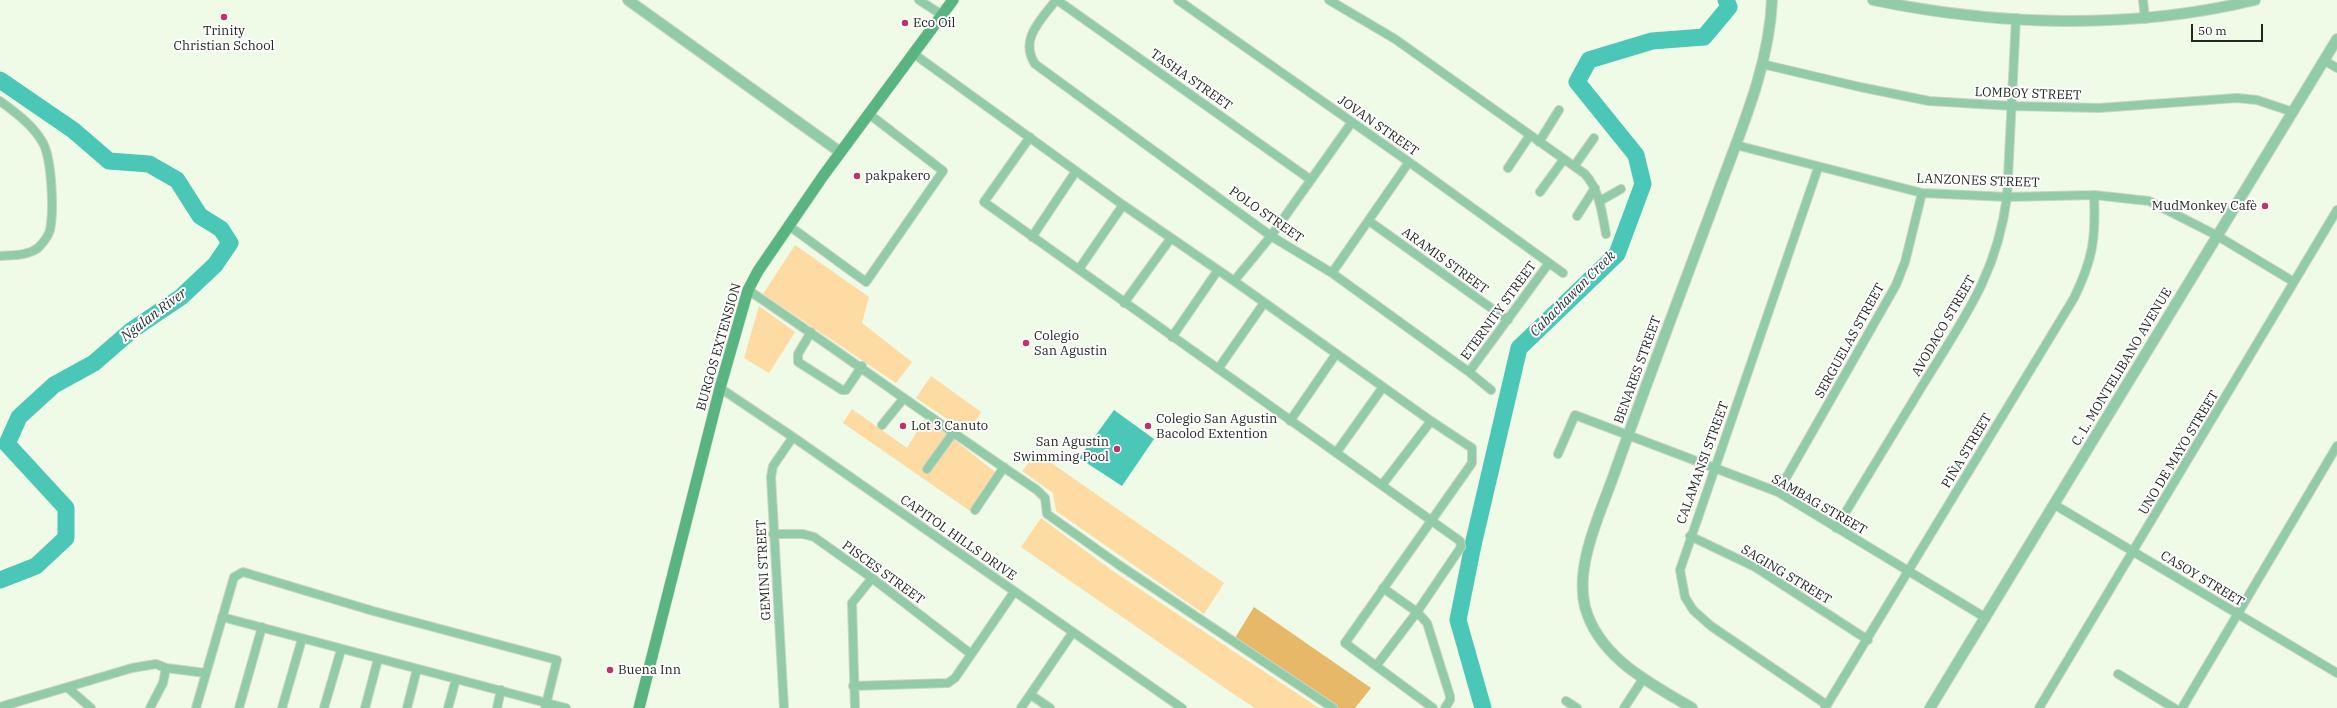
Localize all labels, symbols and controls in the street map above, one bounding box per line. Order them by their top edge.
marker: Trinity Christian School [219,12,229,22]
place label: Eco Oil [913,15,955,31]
scale bar [2193,16,2265,42]
marker: Eco Oil [900,18,910,28]
place label: Trinity Christian School [174,23,274,54]
text: 50 m [2198,23,2227,38]
street label: TASHA STREET [1147,46,1235,114]
street label: LOMBOY STREET [1974,84,2082,104]
street label: JOVAN STREET [1335,92,1421,160]
place label: pakpakero [865,168,930,184]
marker: pakpakero [852,171,862,181]
street label: LANZONES STREET [1916,171,2040,191]
street label: POLO STREET [1226,184,1306,246]
place label: MudMonkey Cafè [2152,198,2257,214]
marker: MudMonkey Cafè [2260,201,2270,211]
street label: ARAMIS STREET [1399,224,1491,298]
water label: Cabachawan Creek [1527,248,1619,340]
street label: ETERNITY STREET [1458,259,1540,363]
street label: AVODACO STREET [1909,273,1979,379]
street label: BURGOS EXTENSION [693,281,745,413]
street label: SERGUELAS STREET [1812,281,1888,401]
water label: Ngalan River [118,285,190,345]
street label: C. L. MONTELIBANO AVENUE [2069,285,2175,449]
street label: BENARES STREET [1611,314,1665,426]
place label: Colegio San Agustin [1034,328,1107,359]
marker: Colegio San Agustin [1021,338,1031,348]
street label: UNO DE MAYO STREET [2136,388,2222,518]
street label: CALAMANSI STREET [1674,400,1732,526]
place label: Colegio San Agustin Bacolod Extention [1156,411,1277,442]
street label: PIÑA STREET [1939,411,1995,491]
place label: Lot 3 Canuto [911,418,988,434]
marker: Lot 3 Canuto [898,421,908,431]
marker: Colegio San Agustin Bacolod Extention [1143,421,1153,431]
place label: San Agustin Swimming Pool [1013,434,1109,465]
marker: San Agustin Swimming Pool [1112,444,1122,454]
street label: SAMBAG STREET [1769,471,1869,539]
street label: CAPITOL HILLS DRIVE [897,492,1019,584]
street label: GEMINI STREET [754,519,774,621]
street label: PISCES STREET [839,538,927,608]
street label: SAGING STREET [1738,542,1834,608]
street label: CASOY STREET [2157,548,2247,610]
place label: Buena Inn [618,662,681,678]
marker: Buena Inn [605,665,615,675]

